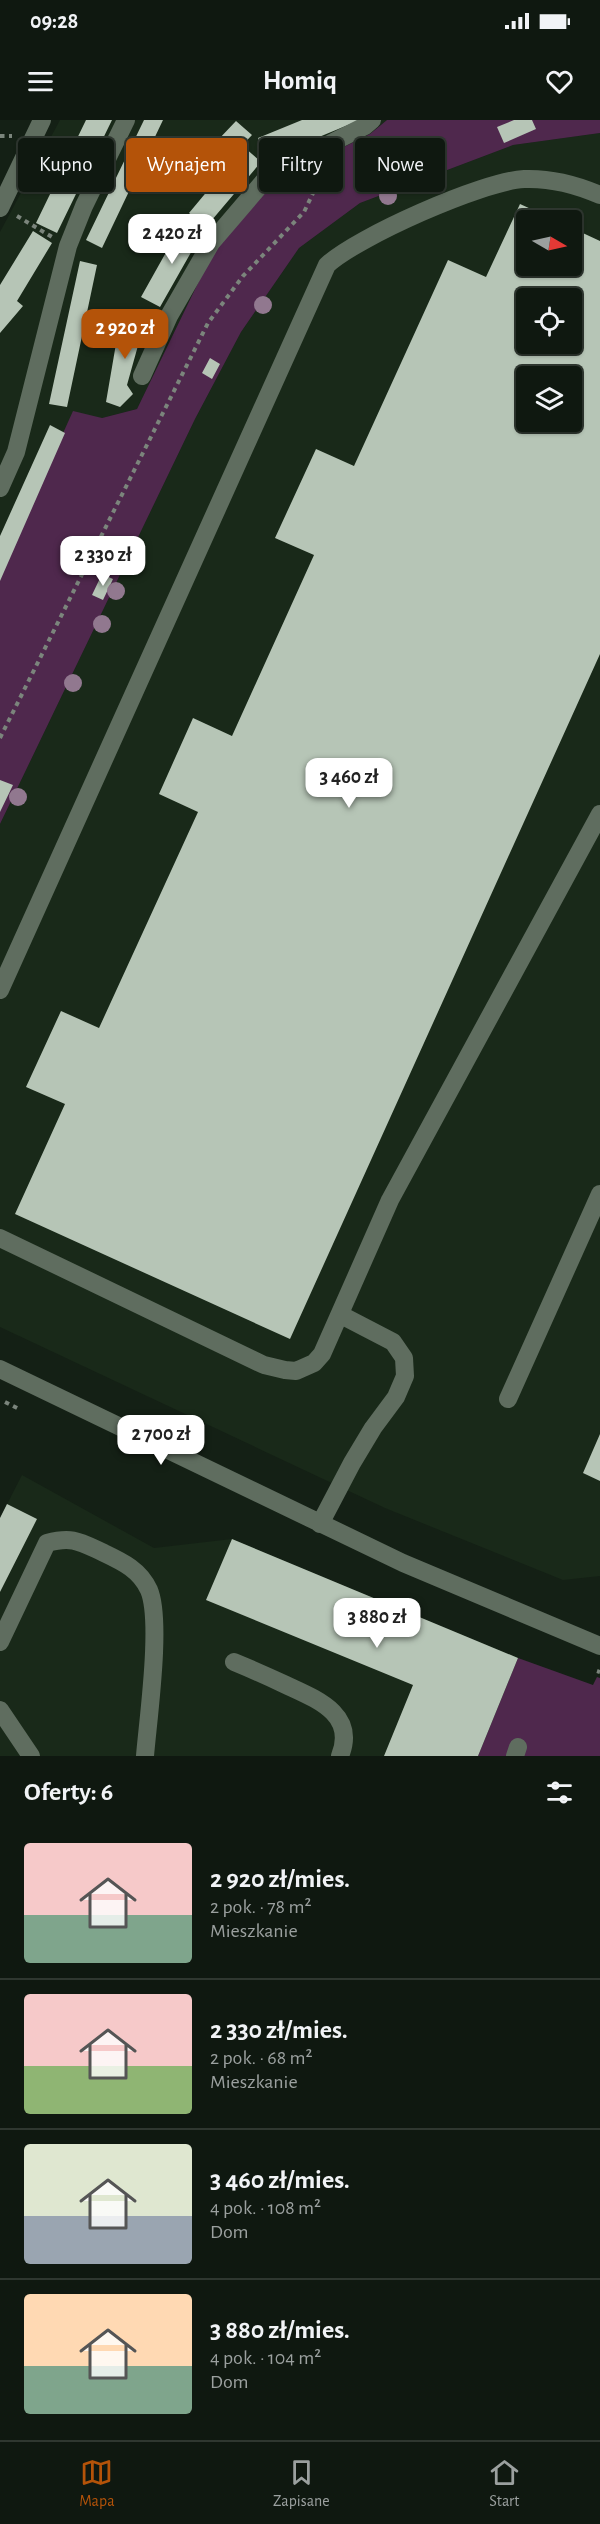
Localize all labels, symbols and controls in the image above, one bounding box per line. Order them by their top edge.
text: 09:28 [30,10,78,32]
icon: menu [24,65,57,98]
icon: heart [543,65,576,98]
text: Homiq [263,67,337,94]
chip: Kupno [18,138,114,192]
chip: Wynajem [126,138,247,192]
chip: Filtry [259,138,343,192]
chip: Nowe [355,138,445,192]
north arrow [516,210,582,276]
map controls [516,210,582,432]
pin: 2 420 zł [110,214,234,265]
text: 2 420 zł [142,223,202,243]
button: locate [516,288,582,354]
pin: 2 920 zł [63,309,187,360]
text: 2 920 zł [95,318,155,338]
button: layers [516,366,582,432]
pin: 2 330 zł [41,536,165,587]
text: 2 330 zł [74,545,132,565]
pin: 3 460 zł [287,758,411,809]
text: 3 460 zł [319,767,379,787]
pin: 2 700 zł [99,1415,223,1466]
text: 2 700 zł [131,1424,191,1444]
pin: 3 880 zł [315,1598,439,1649]
text: 3 880 zł [347,1607,407,1627]
icon: filters [543,1776,576,1809]
text: Oferty: 6 [24,1779,113,1805]
text: 2 920 zł/mies. [210,1866,350,1892]
icon: home [72,1867,144,1939]
text: 2 pok. · 78 m² [210,1897,311,1917]
text: Mieszkanie [210,1921,298,1941]
text: 2 330 zł/mies. [210,2017,348,2043]
icon: home [72,2018,144,2090]
text: 2 pok. · 68 m² [210,2048,312,2068]
text: Mieszkanie [210,2072,298,2092]
text: 3 460 zł/mies. [210,2167,350,2193]
icon: home [72,2168,144,2240]
text: 4 pok. · 108 m² [210,2198,321,2218]
text: Dom [210,2222,249,2242]
text: 3 880 zł/mies. [210,2317,350,2343]
icon: home [72,2318,144,2390]
text: 4 pok. · 104 m² [210,2348,321,2368]
text: Dom [210,2372,249,2392]
tab: Mapa [79,2456,115,2511]
tab: Zapisane [273,2456,330,2511]
tab: Start [488,2456,521,2511]

